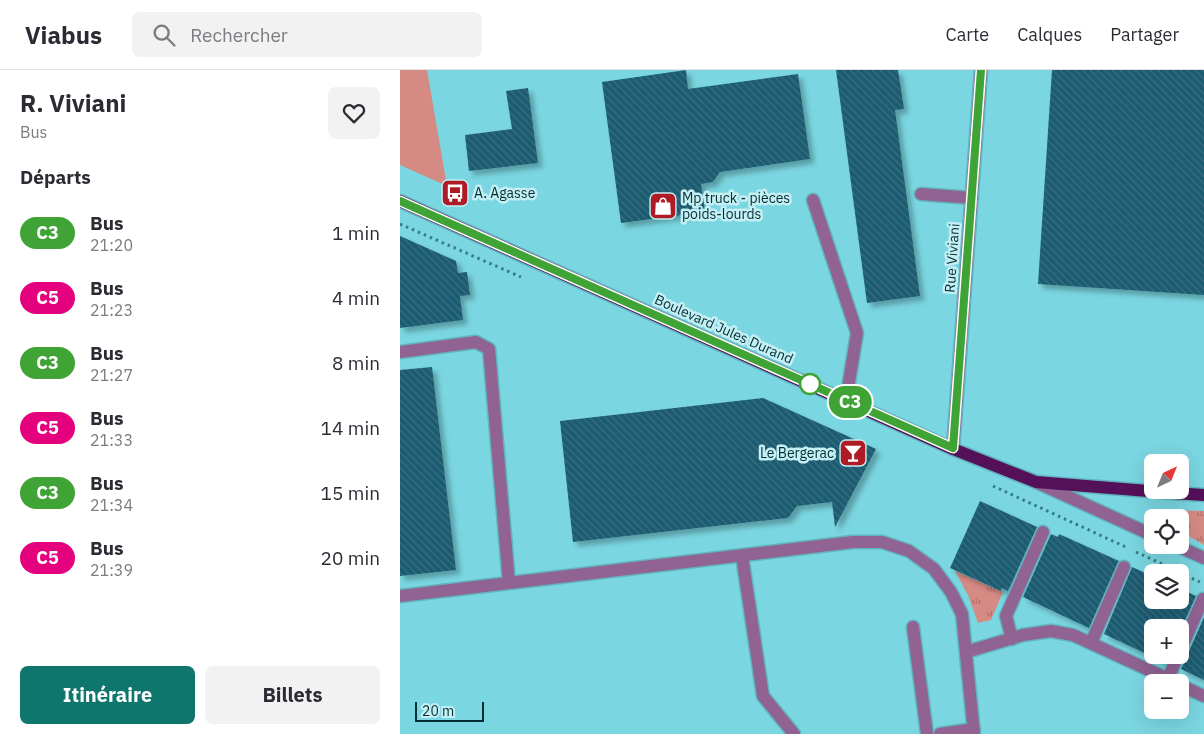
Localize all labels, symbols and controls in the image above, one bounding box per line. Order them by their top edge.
search box [132,12,482,57]
text: Viabus [25,19,102,51]
icon: search [150,21,178,49]
text: Rechercher [190,23,288,47]
text: Carte [946,23,989,46]
text: Calques [1017,23,1082,46]
text: Partager [1110,23,1179,46]
text: R. Viviani [20,87,126,119]
button: heart [328,87,380,139]
text: Bus [20,122,47,142]
text: Départs [20,165,91,189]
bus stop icon: A. Agasse [440,178,470,208]
place label: A. Agasse [474,184,536,202]
place label: Mp truck - pièces poids-lourds [682,189,790,223]
shop icon: Mp truck - pièces poids-lourds [648,191,678,221]
text: Bus [90,211,124,235]
text: C3 [36,221,59,244]
text: 1 min [332,221,380,245]
street label: Rue Viviani [941,223,963,293]
text: 21:20 [90,235,133,255]
text: Bus [90,276,124,300]
text: C5 [36,286,59,309]
text: 4 min [332,286,380,310]
street label: Boulevard Jules Durand [652,290,796,368]
text: 21:23 [90,300,133,320]
text: Bus [90,341,124,365]
text: C3 [36,351,59,374]
text: 8 min [332,351,380,375]
text: 21:27 [90,365,133,385]
unlabelled marker [799,373,821,395]
line badge: C3 [828,386,872,418]
text: C3 [839,390,861,413]
text: Bus [90,406,124,430]
text: C5 [36,416,59,439]
text: 14 min [321,416,380,440]
text: 21:33 [90,430,133,450]
bar icon: Le Bergerac [838,438,868,468]
place label: Le Bergerac [760,444,834,462]
north arrow [1144,454,1189,499]
map controls [1144,454,1189,719]
text: Bus [90,471,124,495]
text: C3 [36,481,59,504]
text: 15 min [321,481,380,505]
text: 21:34 [90,495,133,515]
button: locate [1144,509,1189,554]
text: Bus [90,536,124,560]
text: C5 [36,546,59,569]
text: 20 min [321,546,380,570]
text: 21:39 [90,560,133,580]
button: layers [1144,564,1189,609]
button: + [1144,619,1189,664]
button: Itinéraire [20,666,195,724]
button: Billets [205,666,380,724]
button: − [1144,674,1189,719]
scale bar [415,699,484,722]
text: 20 m [422,702,454,720]

